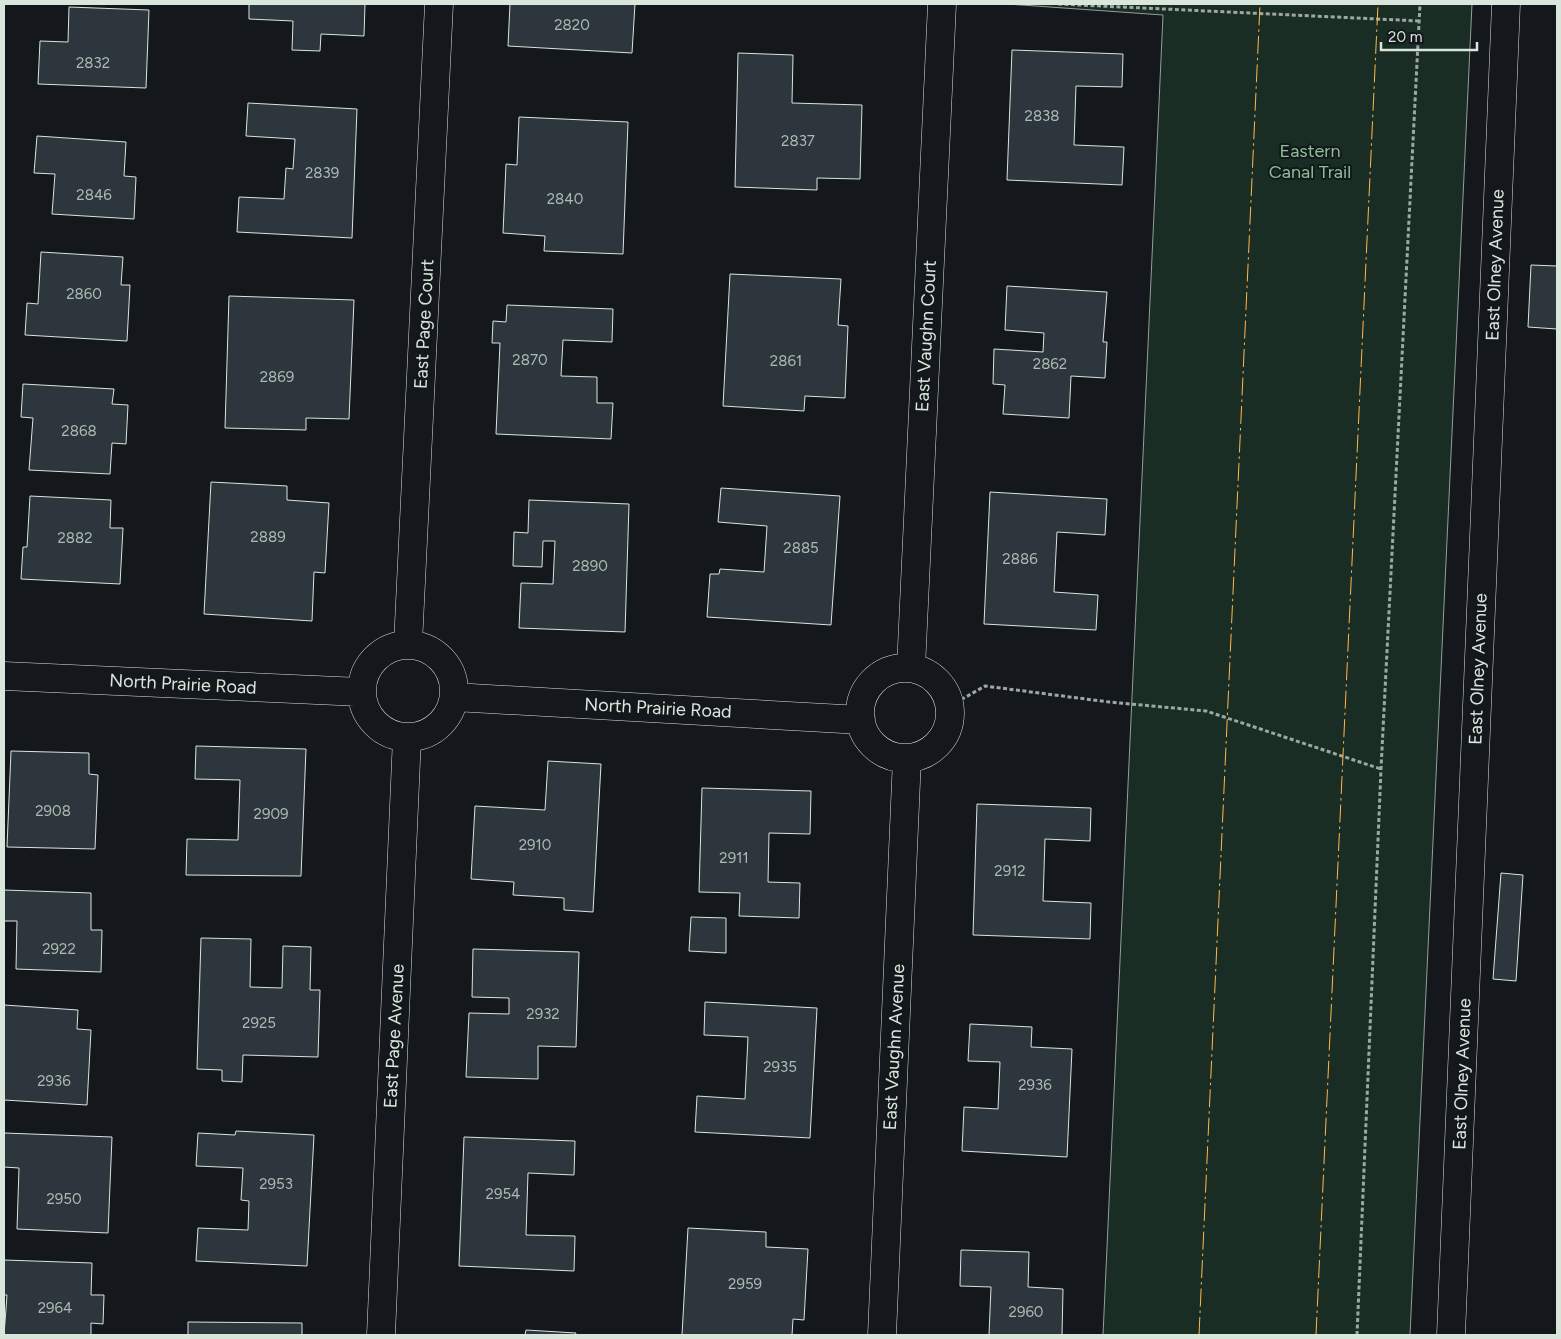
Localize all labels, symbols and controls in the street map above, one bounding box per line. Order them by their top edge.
house number: 2820 [554,16,590,34]
scale bar [1381,20,1477,52]
text: 20 m [1388,28,1422,46]
house number: 2832 [76,54,110,72]
house number: 2838 [1025,107,1059,125]
house number: 2837 [781,132,815,150]
park label: Eastern Canal Trail [1269,140,1351,183]
house number: 2839 [305,164,339,182]
house number: 2846 [76,186,112,204]
street label: East Olney Avenue [1481,189,1509,341]
house number: 2840 [547,190,583,208]
street label: East Page Court [410,258,438,390]
street label: East Vaughn Court [911,259,941,412]
house number: 2860 [66,285,102,303]
house number: 2870 [512,351,548,369]
house number: 2861 [770,352,802,370]
house number: 2862 [1033,355,1067,373]
house number: 2869 [260,368,294,386]
house number: 2868 [61,422,97,440]
house number: 2889 [250,528,286,546]
house number: 2882 [57,529,93,547]
house number: 2885 [783,539,819,557]
house number: 2886 [1002,550,1038,568]
house number: 2890 [572,557,608,575]
street label: East Olney Avenue [1464,593,1492,745]
street label: North Prairie Road [109,669,257,699]
street label: North Prairie Road [584,693,732,723]
house number: 2908 [35,802,71,820]
house number: 2909 [254,805,288,823]
house number: 2910 [519,836,551,854]
house number: 2911 [719,849,749,867]
house number: 2912 [994,862,1026,880]
house number: 2922 [42,940,76,958]
street label: East Page Avenue [379,963,409,1109]
street label: East Vaughn Avenue [879,963,909,1131]
street label: East Olney Avenue [1448,998,1476,1150]
house number: 2932 [526,1005,560,1023]
house number: 2925 [242,1014,276,1032]
house number: 2935 [763,1058,797,1076]
house number: 2936 [37,1072,71,1090]
house number: 2936 [1018,1076,1052,1094]
house number: 2953 [259,1175,293,1193]
house number: 2954 [486,1185,520,1203]
house number: 2950 [46,1190,82,1208]
house number: 2959 [728,1275,762,1293]
house number: 2964 [38,1299,72,1317]
house number: 2960 [1009,1303,1043,1321]

